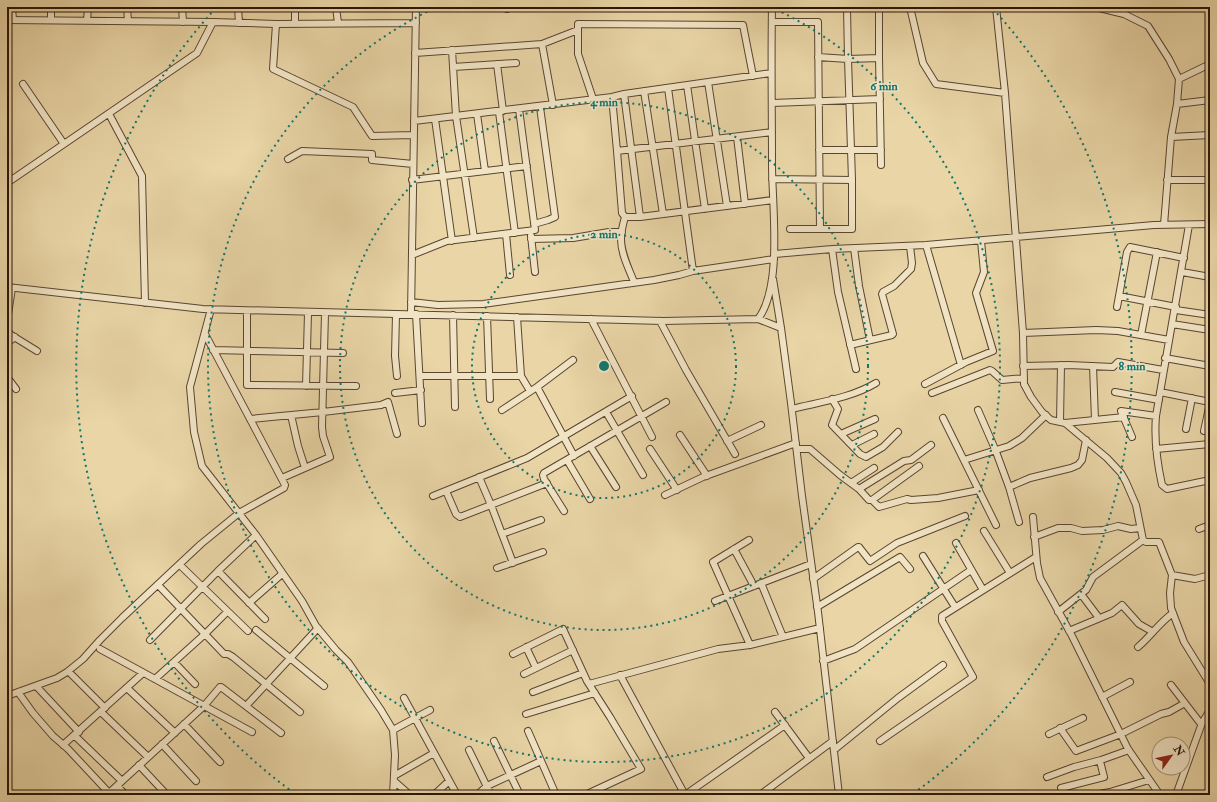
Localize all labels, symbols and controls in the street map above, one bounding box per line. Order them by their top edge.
text: 6 min [870,79,898,94]
text: 4 min [589,95,619,110]
text: 2 min [590,227,618,242]
centre of rings [597,359,611,373]
text: 8 min [1119,359,1146,374]
north arrow [1151,736,1191,776]
text: N [1170,742,1188,759]

